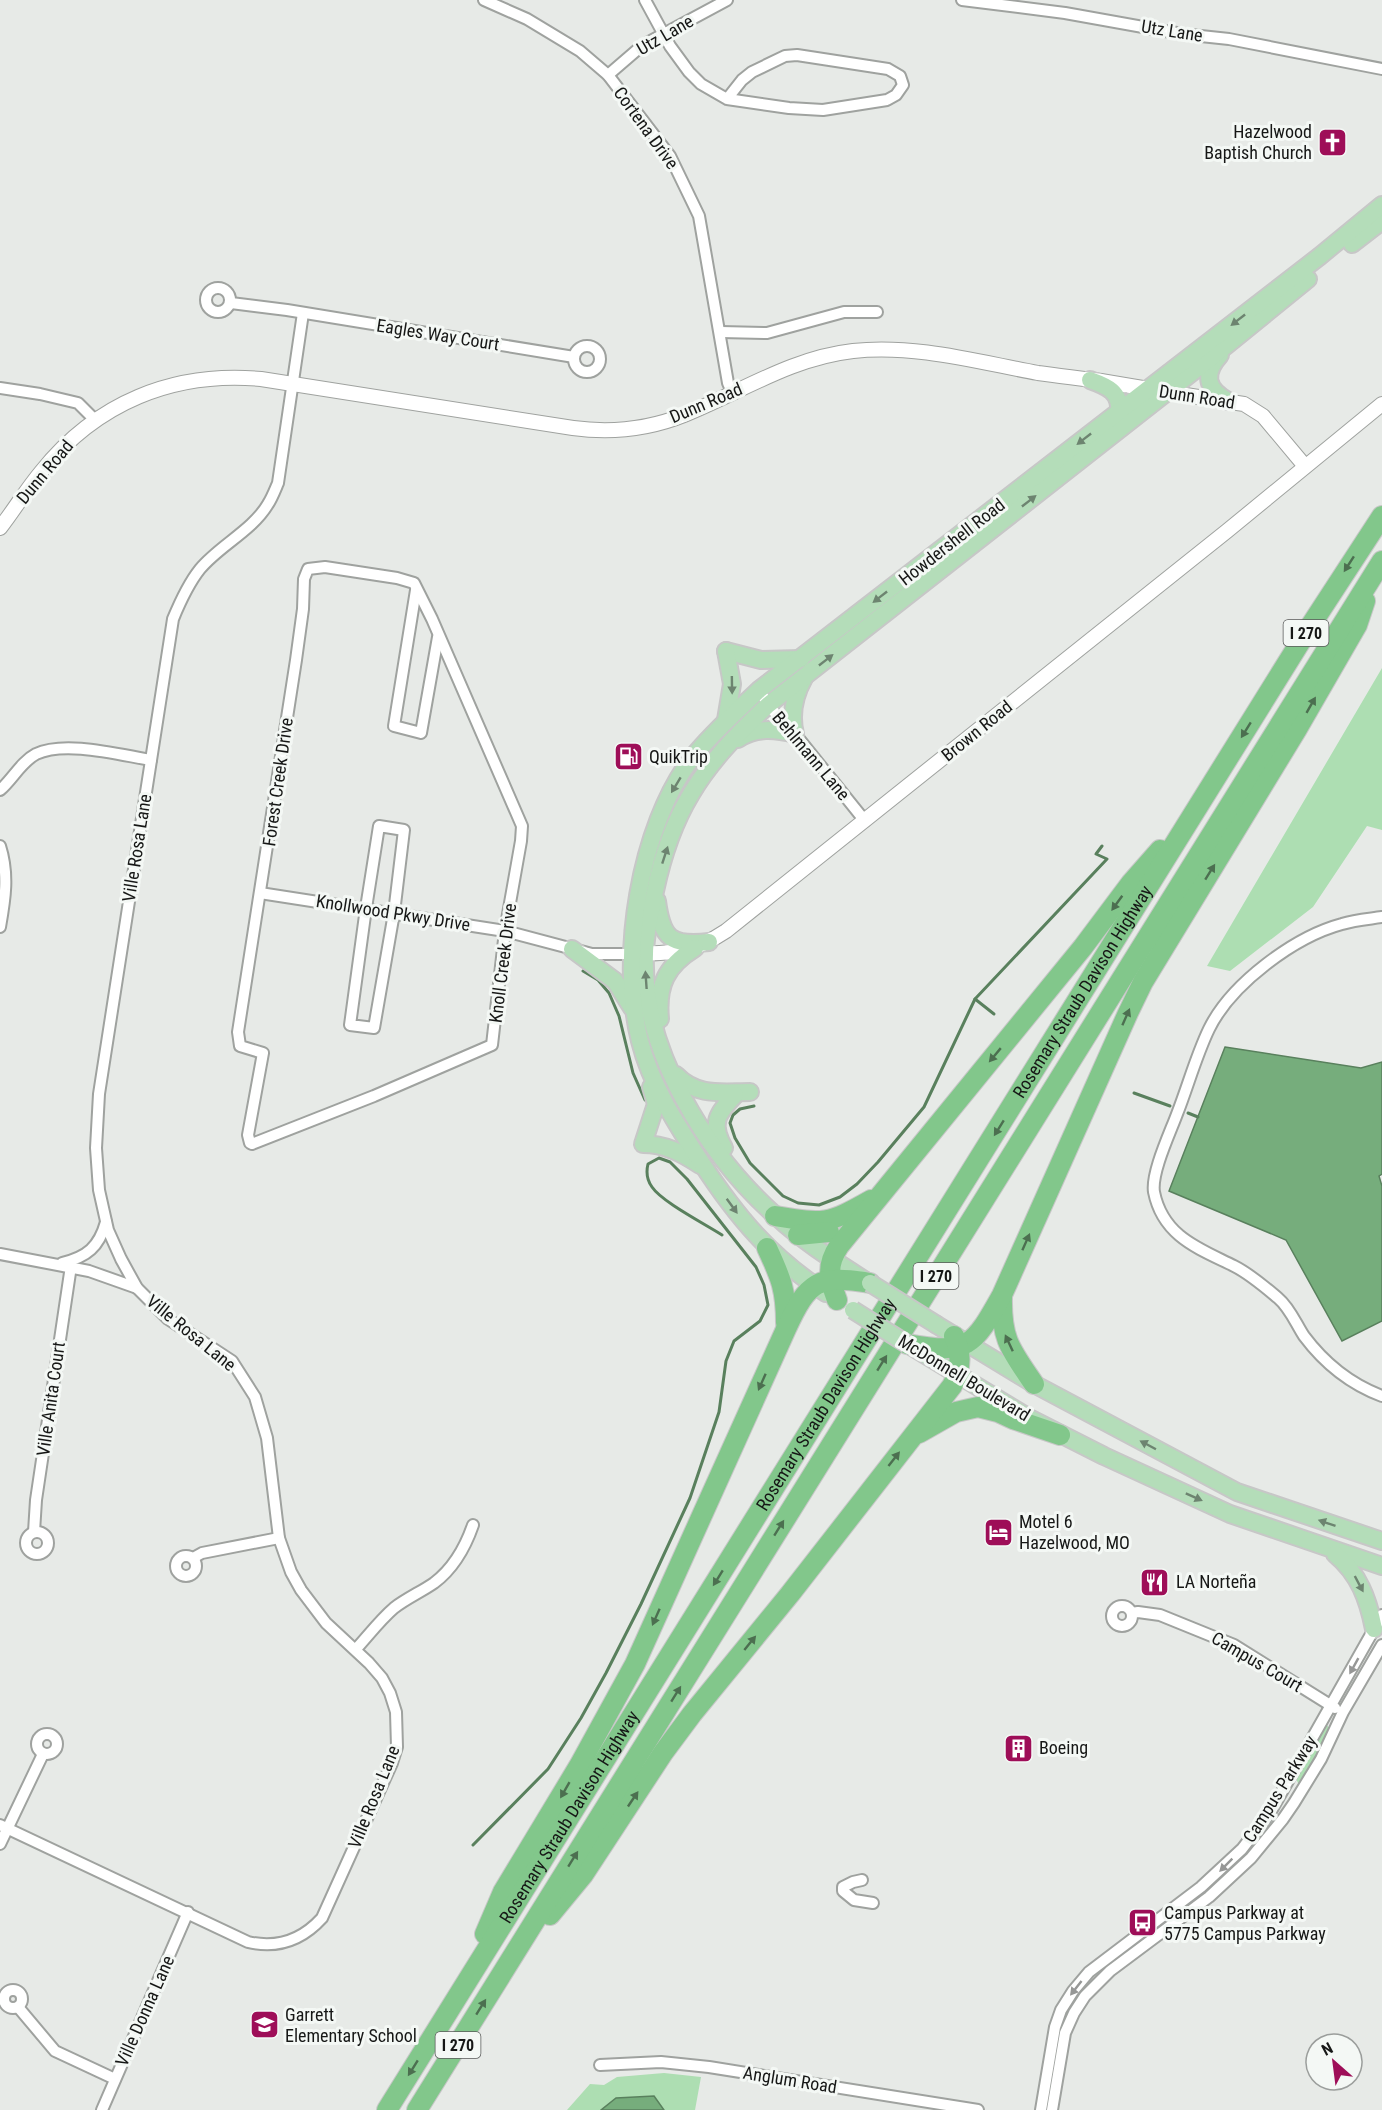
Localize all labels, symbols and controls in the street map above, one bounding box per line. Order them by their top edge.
street label: Utz Lane [633,10,697,59]
street label: Utz Lane [1140,15,1204,46]
street label: Cortena Drive [610,83,683,173]
place label: Hazelwood Baptish Church [1204,121,1312,163]
church icon: Hazelwood Baptish Church [1317,126,1349,158]
one-way arrow [1230,313,1245,325]
street label: Eagles Way Court [375,314,501,355]
street label: Dunn Road [666,378,745,427]
street label: Dunn Road [1158,380,1237,413]
one-way arrow [1076,433,1091,445]
street label: Dunn Road [12,436,77,508]
street label: Howdershell Road [895,494,1009,589]
one-way arrow [1021,494,1037,507]
one-way arrow [1343,556,1355,572]
one-way arrow [872,591,888,604]
road number: I 270 [1284,620,1328,646]
one-way arrow [818,654,833,666]
one-way arrow [727,676,736,695]
street label: Brown Road [937,696,1016,765]
one-way arrow [1305,697,1316,713]
street label: Behlmann Lane [768,707,855,804]
street label: Forest Creek Drive [258,716,297,848]
one-way arrow [1240,722,1251,738]
fuel station icon: QuikTrip [612,741,644,773]
place label: QuikTrip [649,746,708,767]
one-way arrow [670,777,681,793]
street label: Ville Rosa Lane [118,792,155,903]
one-way arrow [661,846,670,864]
one-way arrow [1204,864,1215,880]
street label: Rosemary Straub Davison Highway [1008,881,1157,1102]
street label: Knollwood Pkwy Drive [314,890,472,935]
one-way arrow [1111,894,1123,910]
street label: Knoll Creek Drive [485,902,520,1024]
one-way arrow [642,970,651,989]
one-way arrow [1121,1009,1130,1026]
one-way arrow [989,1047,1002,1062]
one-way arrow [993,1119,1004,1136]
one-way arrow [726,1198,738,1214]
one-way arrow [1021,1232,1031,1250]
road number: I 270 [914,1263,958,1289]
street label: Ville Rosa Lane [142,1290,240,1375]
street label: Rosemary Straub Davison Highway [752,1294,900,1514]
street label: McDonnell Boulevard [895,1330,1034,1425]
one-way arrow [1004,1334,1013,1351]
street label: Ville Anita Court [32,1340,69,1458]
one-way arrow [876,1355,887,1371]
one-way arrow [757,1373,766,1391]
one-way arrow [1140,1440,1157,1450]
one-way arrow [888,1451,900,1467]
one-way arrow [1185,1493,1202,1502]
place label: Motel 6 Hazelwood, MO [1019,1511,1130,1553]
hotel icon: Motel 6 Hazelwood, MO [982,1516,1014,1548]
one-way arrow [1318,1517,1336,1527]
one-way arrow [773,1520,784,1536]
restaurant icon: LA Norteña [1139,1566,1171,1598]
one-way arrow [712,1570,723,1586]
place label: LA Norteña [1176,1571,1256,1592]
one-way arrow [1354,1575,1364,1592]
one-way arrow [651,1609,660,1626]
street label: Campus Court [1208,1627,1306,1696]
one-way arrow [743,1635,756,1651]
one-way arrow [1348,1658,1359,1674]
one-way arrow [670,1686,681,1702]
street label: Rosemary Straub Davison Highway [495,1706,643,1927]
street label: Campus Parkway [1238,1731,1321,1846]
building icon: Boeing [1002,1732,1034,1764]
place label: Boeing [1039,1737,1088,1758]
street label: Ville Rosa Lane [343,1742,404,1851]
one-way arrow [560,1781,570,1798]
one-way arrow [627,1791,638,1807]
one-way arrow [567,1851,578,1868]
one-way arrow [1220,1857,1234,1871]
place label: Campus Parkway at 5775 Campus Parkway [1164,1902,1326,1944]
bus stop icon: Campus Parkway at 5775 Campus Parkway [1127,1907,1159,1939]
street label: Ville Donna Lane [111,1952,178,2069]
one-way arrow [1070,1980,1082,1996]
one-way arrow [476,1999,487,2015]
place label: Garrett Elementary School [285,2004,417,2046]
school or university icon: Garrett Elementary School [248,2009,280,2041]
road number: I 270 [436,2032,480,2058]
north arrow [1304,2032,1364,2092]
text: N [1318,2039,1336,2060]
one-way arrow [408,2060,419,2076]
street label: Anglum Road [742,2062,838,2097]

